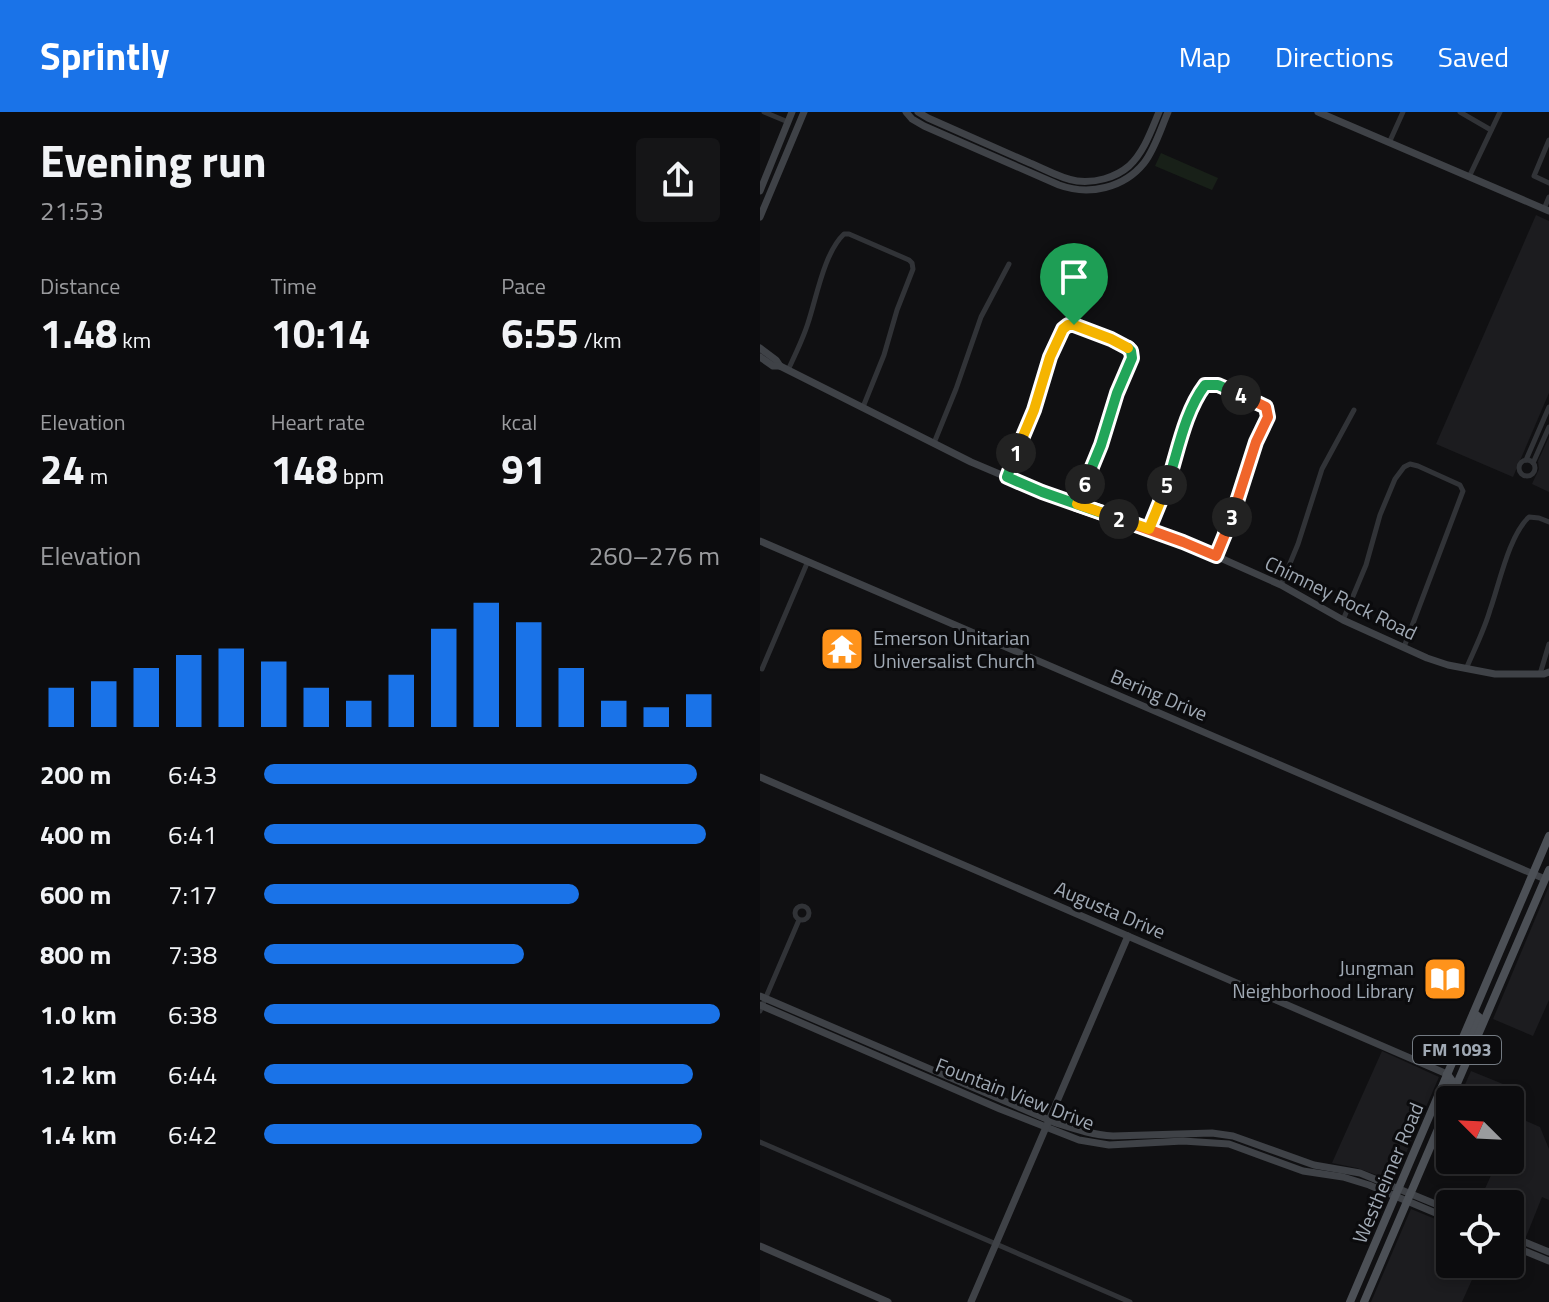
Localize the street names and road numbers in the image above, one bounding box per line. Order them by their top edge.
street label: Chimney Rock Road [1260,547,1423,648]
street label: Bering Drive [1106,660,1213,729]
street label: Augusta Drive [1050,872,1171,947]
road number: FM 1093 [1413,1036,1501,1064]
street label: Fountain View Drive [931,1049,1099,1138]
street label: Westheimer Road [1344,1098,1431,1248]

